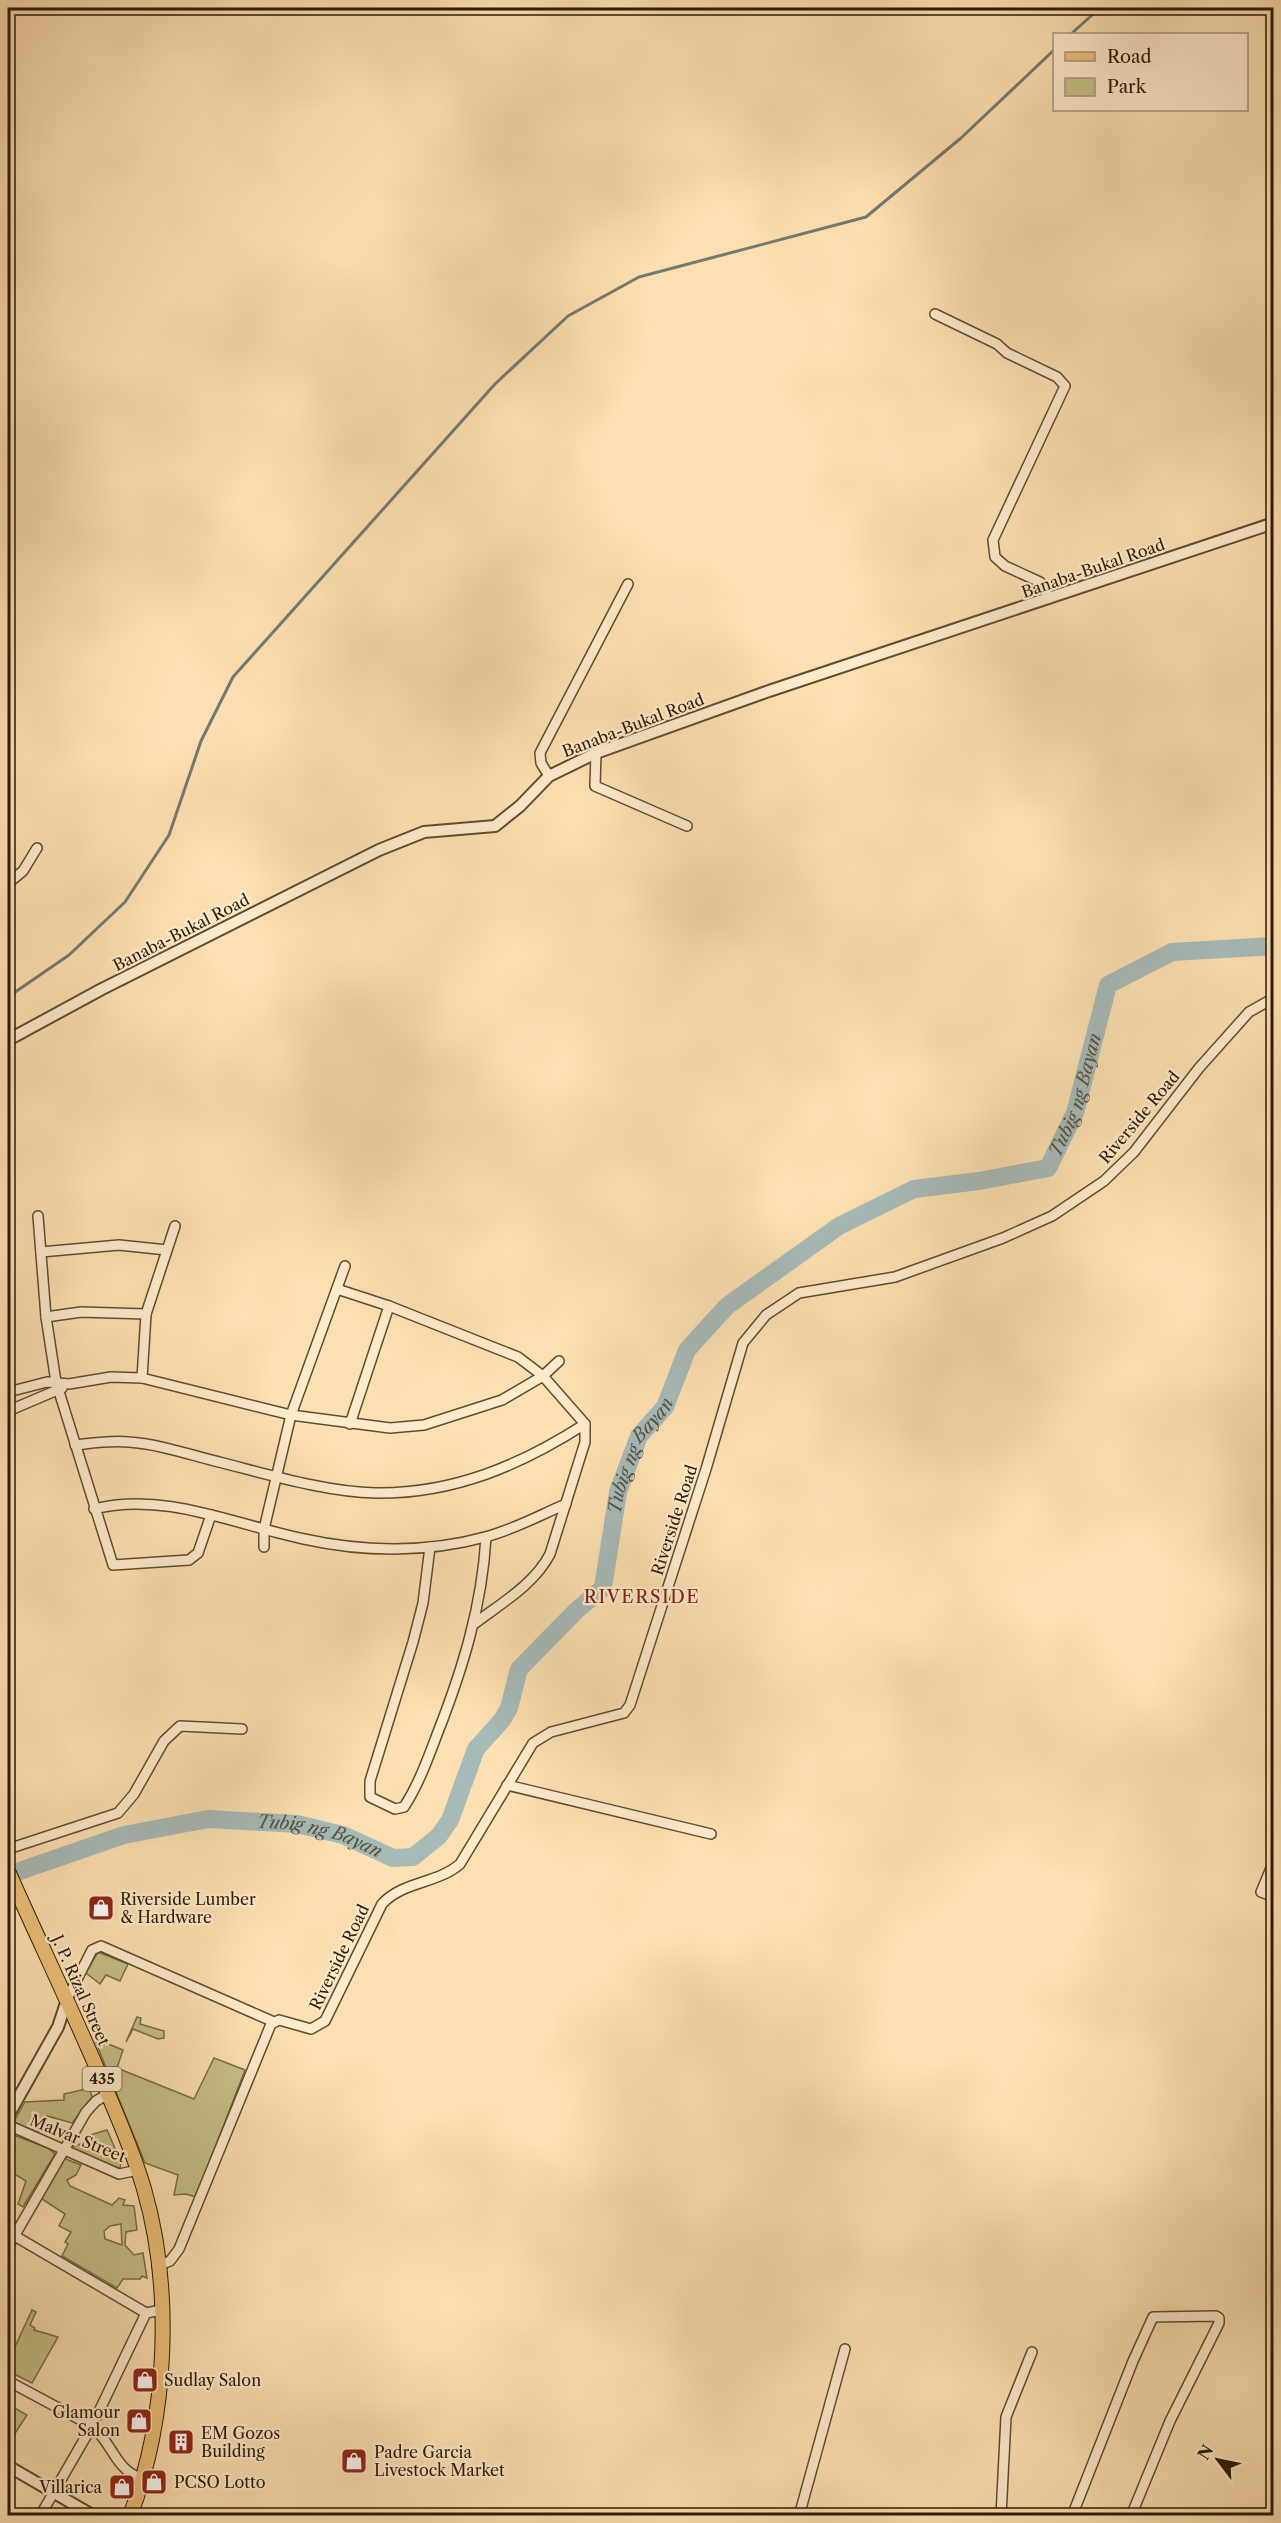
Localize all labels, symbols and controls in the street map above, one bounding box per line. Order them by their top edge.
legend [1053,33,1248,111]
text: Road [1107,46,1152,68]
text: Park [1107,76,1148,98]
street label: Banaba-Bukal Road [1019,534,1168,602]
street label: Banaba-Bukal Road [559,689,707,761]
street label: Banaba-Bukal Road [109,889,253,975]
water label: Tubig ng Bayan [1044,1031,1106,1160]
street label: Riverside Road [1094,1066,1184,1167]
water label: Tubig ng Bayan [604,1395,678,1515]
street label: Riverside Road [647,1462,701,1578]
district label: RIVERSIDE [584,1586,700,1608]
water label: Tubig ng Bayan [256,1811,386,1863]
place label: Riverside Lumber & Hardware [120,1889,256,1927]
shop icon: Riverside Lumber & Hardware [86,1893,116,1923]
street label: Riverside Road [305,1901,373,2013]
street label: J. P. Rizal Street [46,1929,115,2049]
road number: 435 [82,2067,122,2091]
street label: Malvar Street [27,2110,129,2166]
shop icon: Sudlay Salon [130,2365,160,2395]
place label: Sudlay Salon [164,2370,261,2390]
place label: Glamour Salon [53,2402,120,2440]
shop icon: Glamour Salon [124,2406,154,2436]
place label: EM Gozos Building [201,2423,280,2461]
building icon: EM Gozos Building [166,2427,196,2457]
north arrow [1188,2430,1248,2490]
text: N [1193,2441,1217,2463]
place label: Padre Garcia Livestock Market [374,2442,505,2480]
shop icon: Padre Garcia Livestock Market [339,2446,369,2476]
shop icon: PCSO Lotto [139,2467,169,2497]
shop icon: Villarica [107,2472,137,2502]
place label: PCSO Lotto [174,2472,266,2492]
place label: Villarica [38,2477,103,2497]

